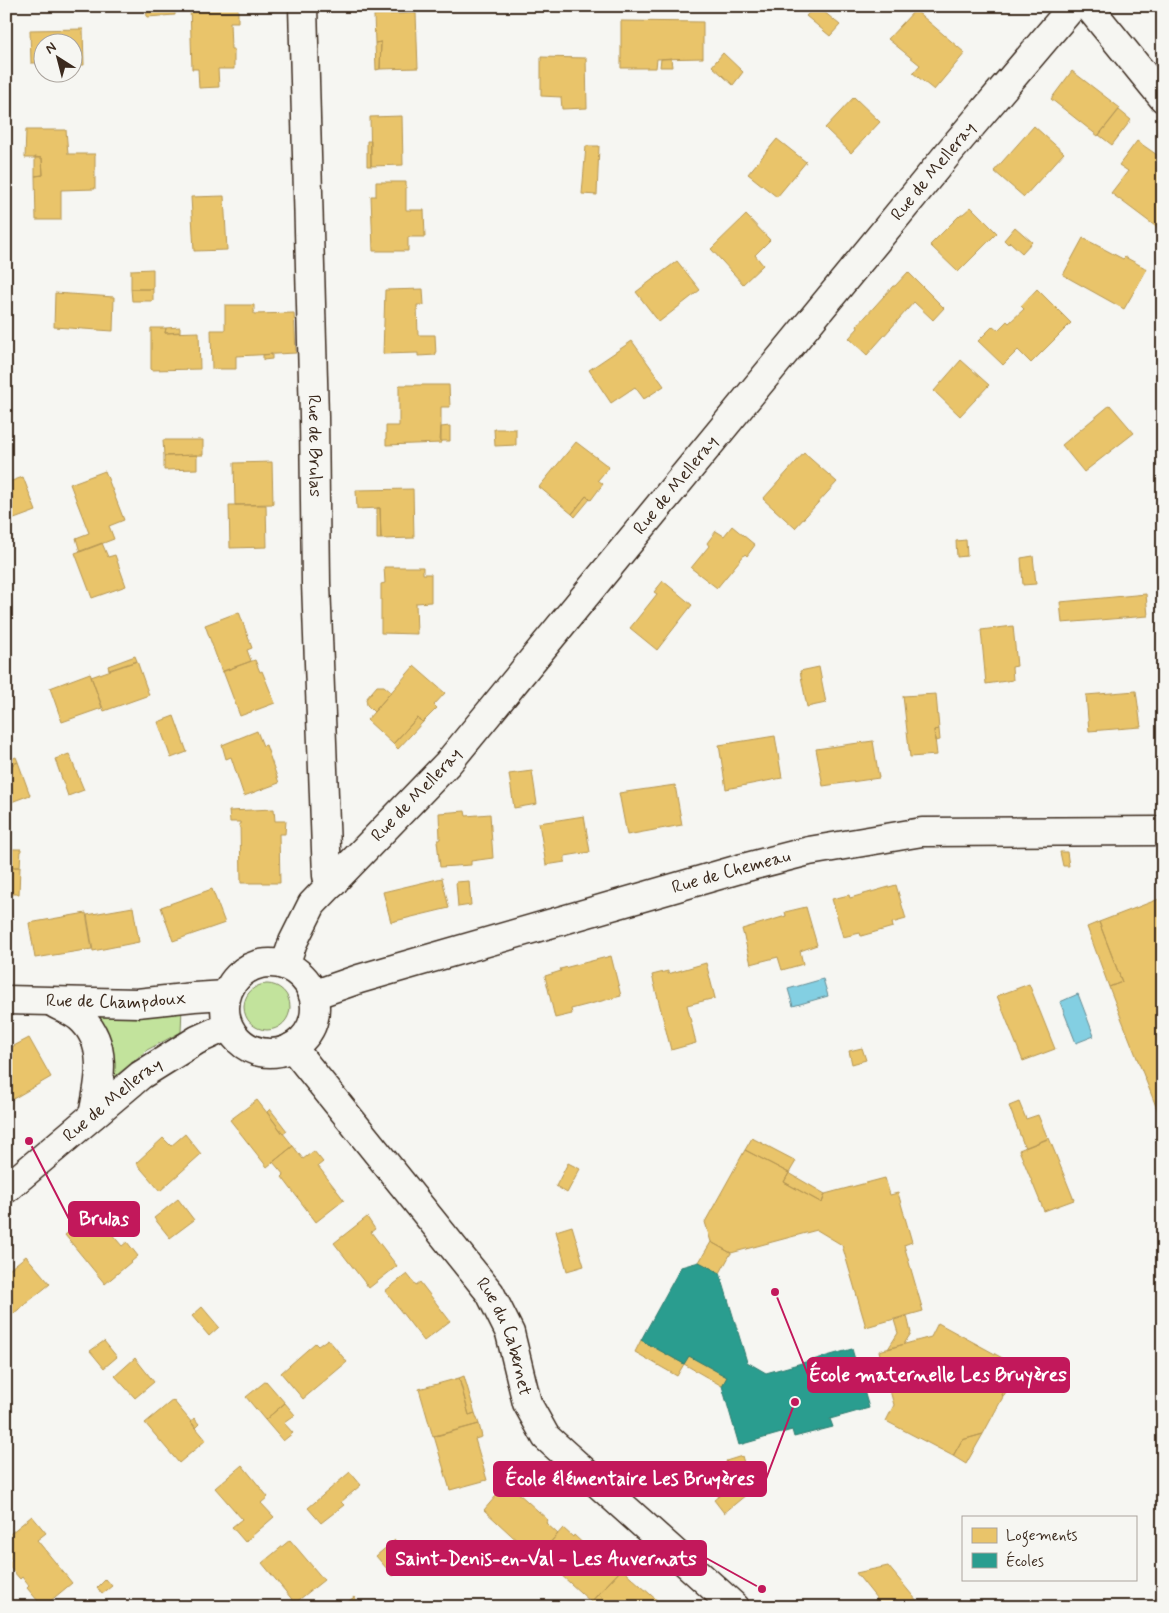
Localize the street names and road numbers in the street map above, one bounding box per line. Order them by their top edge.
street label: Rue de Melleray [886,117,982,226]
street label: Rue de Brulas [301,394,327,497]
street label: Rue de Melleray [628,431,724,540]
street label: Rue de Melleray [366,743,467,847]
street label: Rue de Chemeau [669,844,793,900]
street label: Rue de Champdoux [46,986,187,1015]
street label: Rue de Melleray [58,1053,167,1148]
street label: Rue du Cabernet [470,1273,537,1398]

